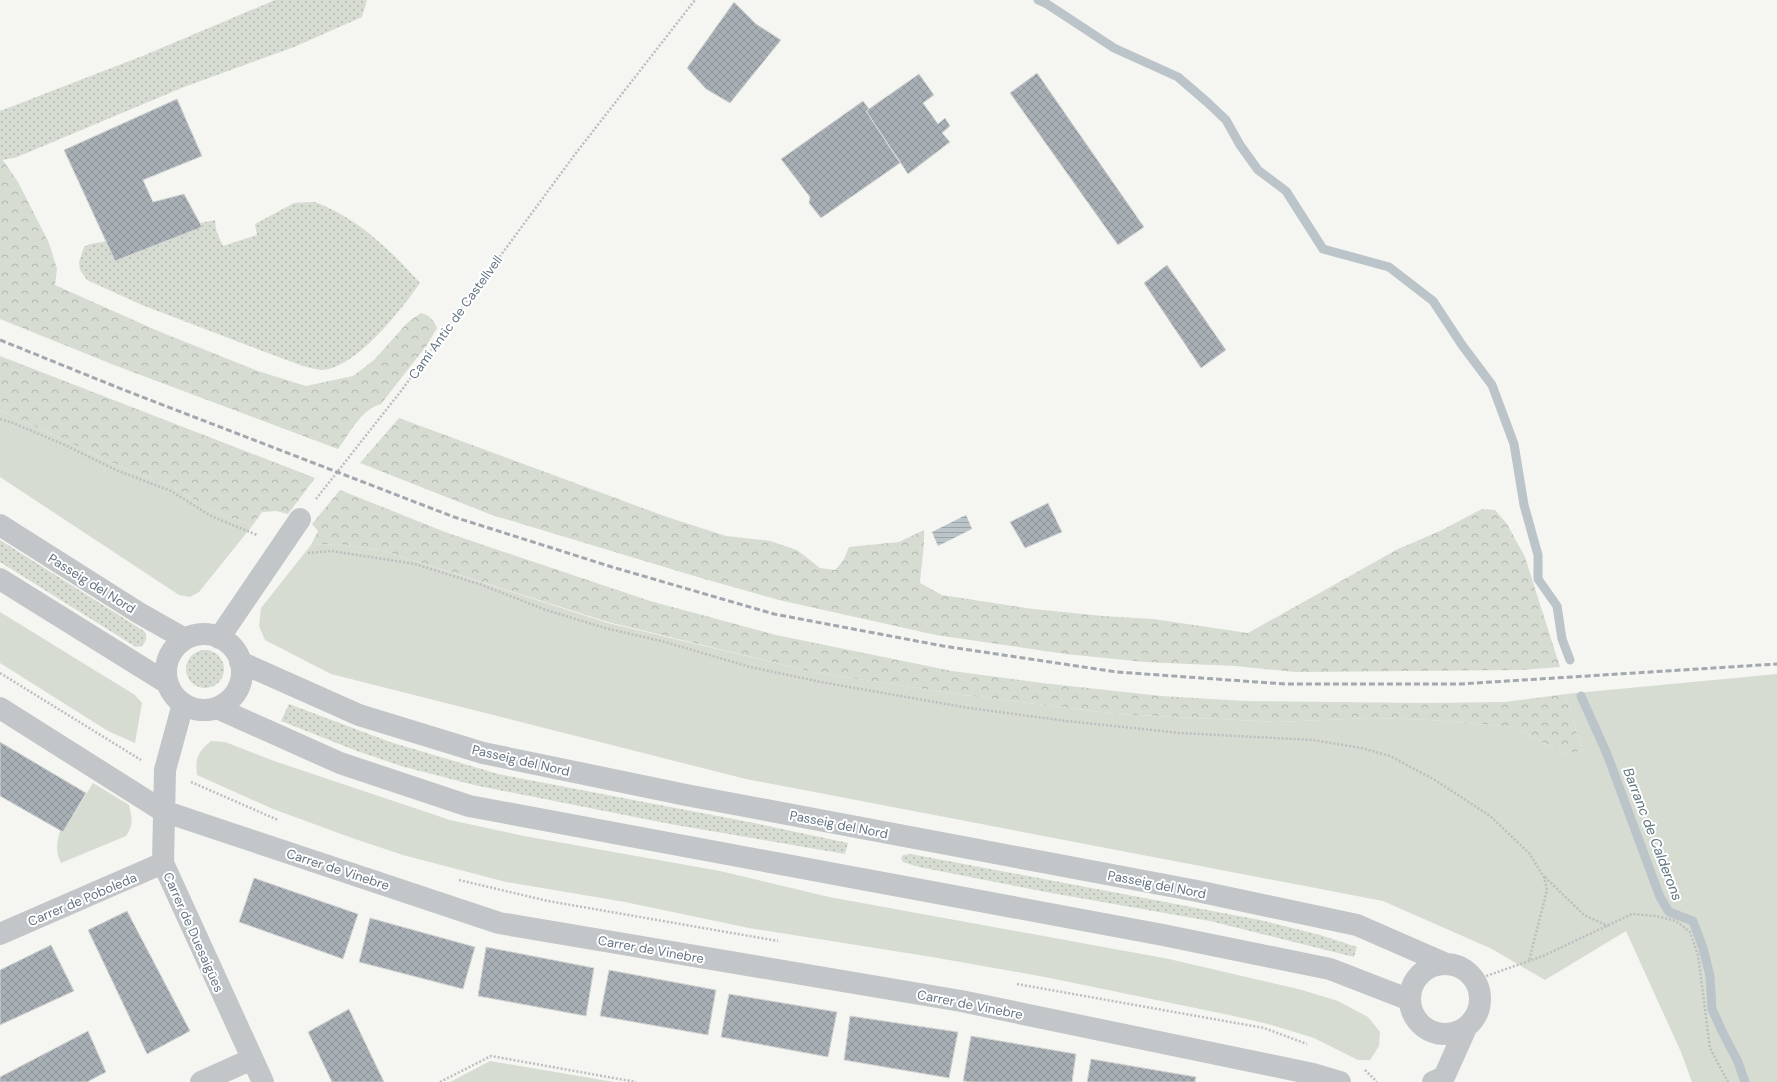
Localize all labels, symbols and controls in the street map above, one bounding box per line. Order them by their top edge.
street label: Camí Antic de Castellvell [405,252,506,383]
street label: Passeig del Nord [45,550,139,617]
street label: Passeig del Nord [470,741,571,780]
water label: Barranc de Calderons [1619,765,1687,903]
street label: Passeig del Nord [788,807,890,842]
street label: Carrer de Vinebre [284,845,391,894]
street label: Passeig del Nord [1106,867,1208,902]
street label: Carrer de Poboleda [25,869,139,930]
street label: Carrer de Duesaigües [159,870,228,995]
street label: Carrer de Vinebre [597,932,705,967]
street label: Carrer de Vinebre [916,986,1024,1023]

